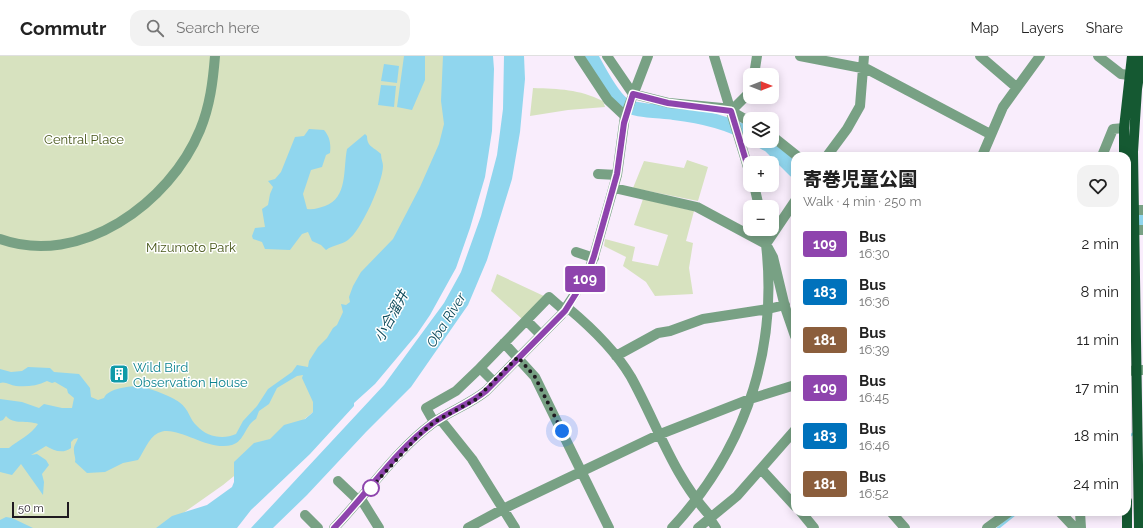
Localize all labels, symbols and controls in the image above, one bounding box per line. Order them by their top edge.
search box [130,10,410,46]
text: Commutr [20,17,106,39]
icon: search [144,17,166,39]
text: Search here [176,19,260,37]
text: Map [971,20,999,36]
text: Layers [1021,20,1064,36]
text: Share [1086,20,1123,36]
north arrow [743,68,779,104]
map controls [743,68,779,236]
button: layers [743,112,779,148]
park label: Central Place [44,132,124,147]
button: + [743,156,779,192]
button: heart [1077,165,1119,207]
text: 寄巻児童公園 [803,168,917,190]
text: Walk · 4 min · 250 m [803,194,921,209]
button: − [743,200,779,236]
text: Bus [859,228,886,246]
text: 2 min [1082,235,1119,253]
text: 109 [813,236,837,252]
park label: Mizumoto Park [146,240,236,255]
text: 16:30 [859,246,890,261]
line badge: 109 [562,266,608,292]
text: 109 [573,271,597,287]
text: Bus [859,276,886,294]
text: 8 min [1080,283,1119,301]
text: 183 [813,284,837,300]
water label: 小合溜井 [371,286,412,344]
water label: Oba River [423,289,470,350]
text: 16:36 [859,294,890,309]
text: Bus [859,324,886,342]
text: 11 min [1077,331,1119,349]
text: 181 [814,332,836,348]
text: 16:39 [859,342,889,357]
place label: Wild Bird Observation House [133,360,248,390]
building icon: Wild Bird Observation House [108,363,130,385]
text: Bus [859,372,886,390]
text: 17 min [1075,379,1119,397]
text: 109 [813,380,837,396]
text: 16:45 [859,390,889,405]
text: Bus [859,420,886,438]
your location [552,421,572,441]
text: 18 min [1074,427,1119,445]
text: 183 [813,428,837,444]
text: 16:46 [859,438,890,453]
text: Bus [859,468,886,486]
text: 24 min [1073,475,1119,493]
text: 181 [814,476,836,492]
unlabelled marker [362,479,380,497]
text: 16:52 [859,486,889,501]
scale bar [12,500,69,519]
text: 50 m [18,502,44,515]

